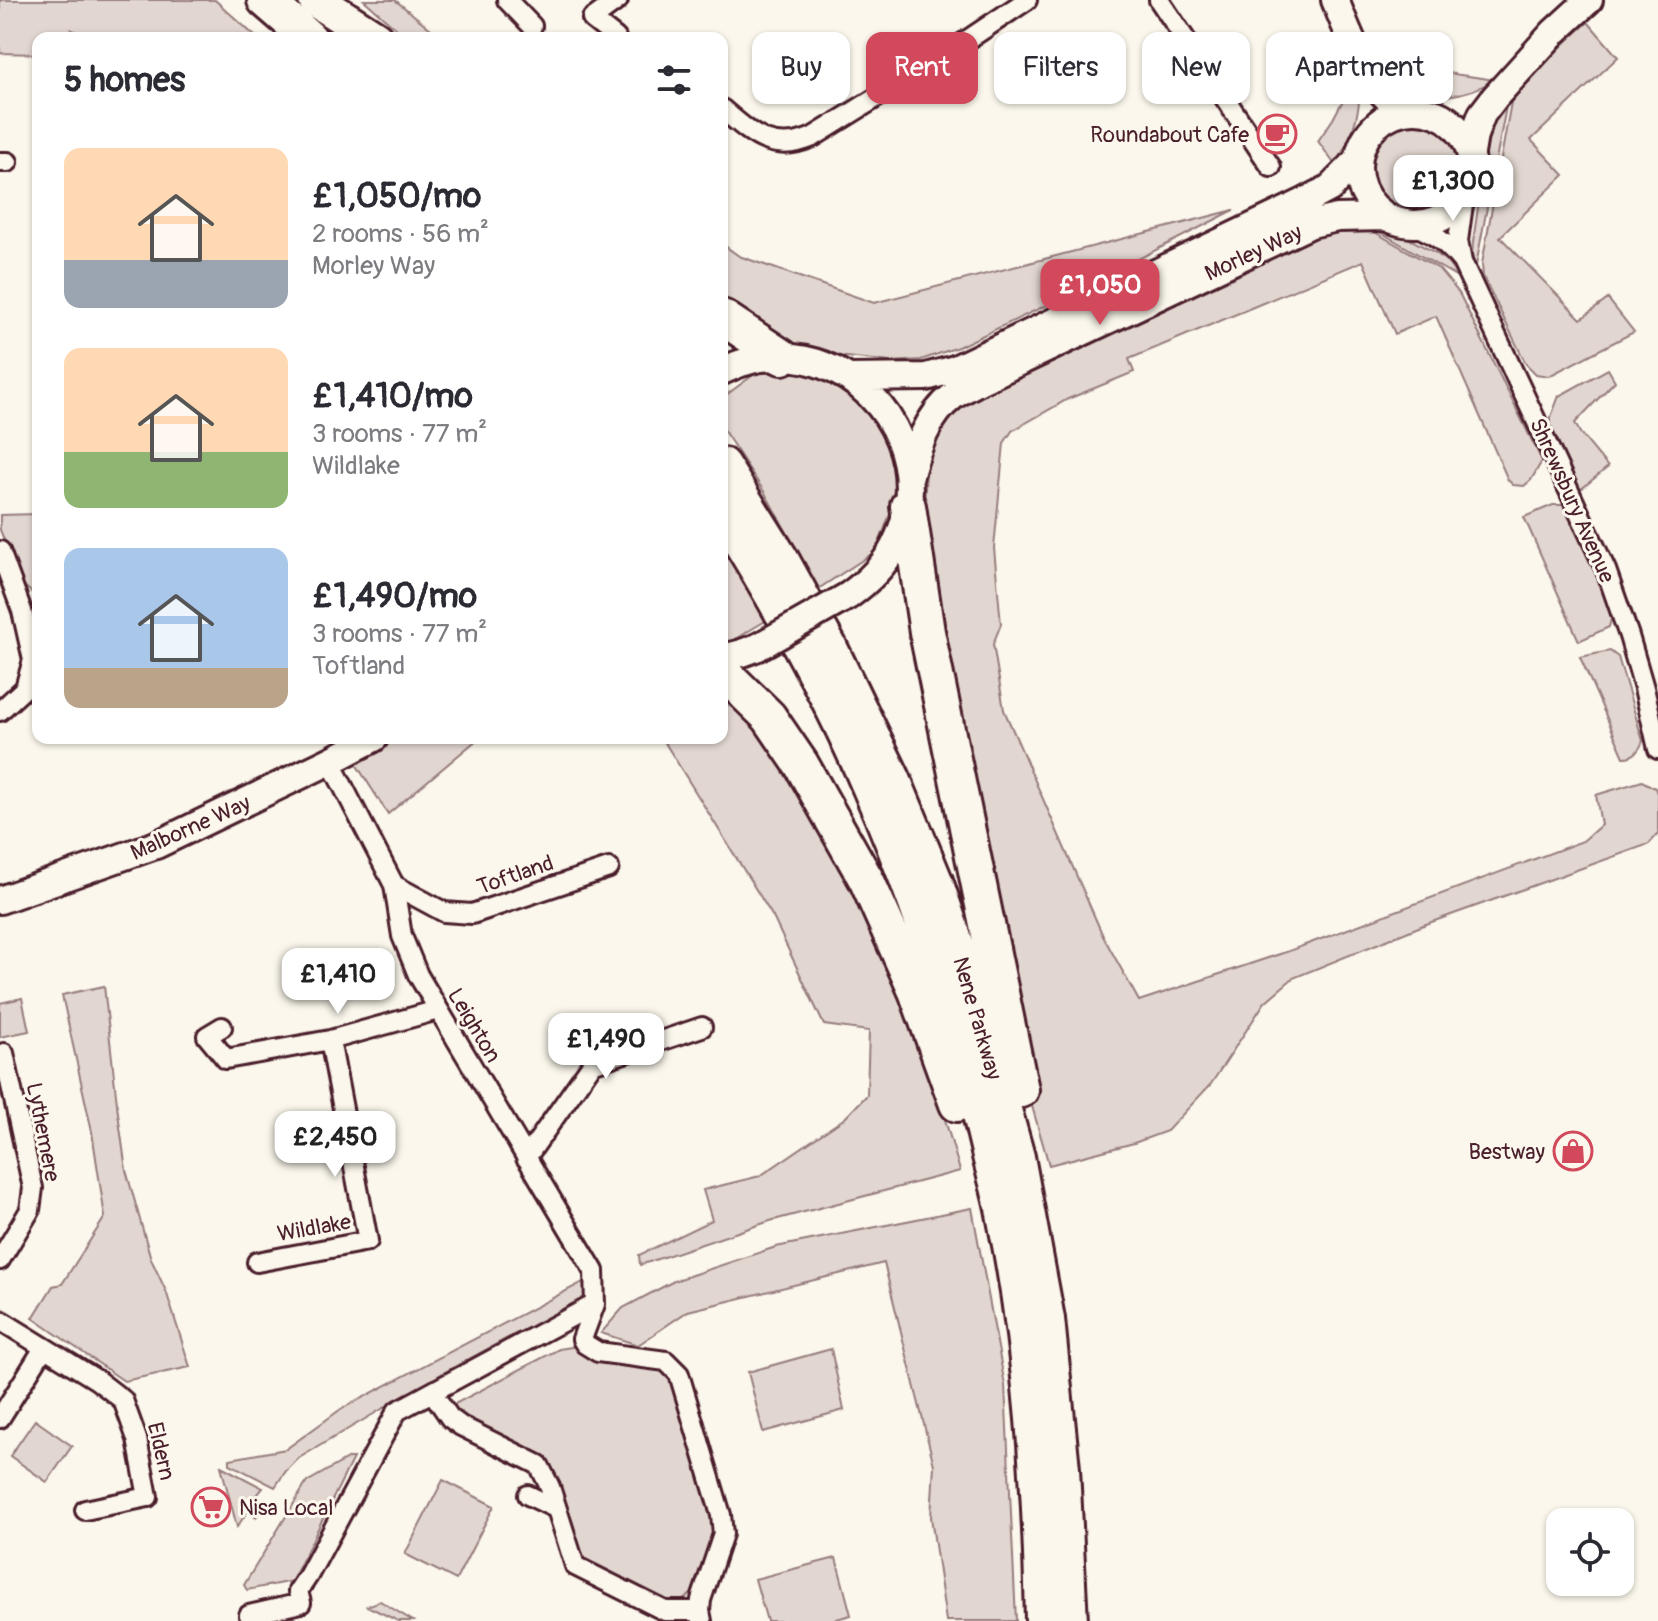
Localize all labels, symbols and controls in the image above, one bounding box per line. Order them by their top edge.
chip: Buy [752,32,850,104]
chip: Rent [866,32,978,104]
chip: Filters [994,32,1126,104]
chip: New [1142,32,1250,104]
chip: Apartment [1266,32,1453,104]
icon: filters [652,58,696,102]
text: 5 homes [64,59,185,102]
cafe icon: Roundabout Cafe [1256,113,1298,155]
place label: Roundabout Cafe [1090,121,1249,149]
pin: £1,300 [1388,155,1518,223]
text: £1,300 [1411,165,1495,197]
text: £1,050/mo [312,175,481,218]
icon: home [128,180,224,276]
text: 2 rooms · 56 m² [312,218,489,250]
street label: Morley Way [1200,218,1307,288]
text: Morley Way [312,250,435,282]
pin: £1,050 [1035,259,1165,327]
text: £1,050 [1058,269,1142,301]
text: £1,410/mo [312,375,473,418]
icon: home [128,380,224,476]
street label: Shrewsbury Avenue [1523,414,1621,587]
text: 3 rooms · 77 m² [312,418,487,450]
text: Wildlake [312,450,400,482]
text: £1,490/mo [312,575,477,618]
icon: home [128,580,224,676]
text: 3 rooms · 77 m² [312,618,487,650]
text: Toftland [312,650,405,682]
street label: Malborne Way [126,789,255,867]
street label: Toftland [473,849,557,901]
pin: £1,410 [273,948,403,1016]
street label: Nene Parkway [946,954,1008,1083]
text: £1,410 [300,958,376,990]
street label: Leighton [441,983,507,1068]
pin: £1,490 [541,1013,671,1081]
text: £1,490 [566,1023,646,1055]
street label: Lythemere [20,1080,66,1184]
pin: £2,450 [270,1111,400,1179]
text: £2,450 [293,1121,377,1153]
shop icon: Bestway [1552,1130,1594,1172]
place label: Bestway [1469,1138,1545,1166]
street label: Wildlake [275,1208,353,1248]
street label: Eldern [141,1419,181,1483]
supermarket icon: Nisa Local [190,1486,232,1528]
place label: Nisa Local [239,1494,334,1522]
map controls [1546,1508,1634,1596]
button: locate [1546,1508,1634,1596]

